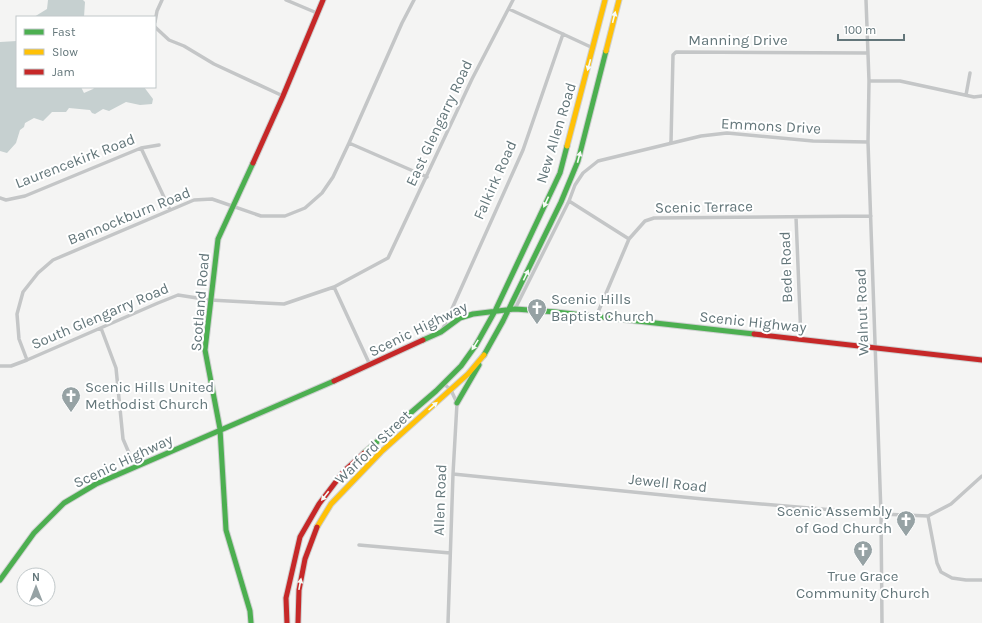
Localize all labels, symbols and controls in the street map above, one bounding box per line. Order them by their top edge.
one-way arrow [612,11,618,23]
legend [16,16,156,88]
scale bar [838,16,904,42]
text: 100 m [844,23,876,37]
text: Fast [52,25,76,39]
street label: Manning Drive [688,31,788,49]
text: Slow [52,45,78,59]
street label: East Glengarry Road [402,57,476,189]
one-way arrow [586,59,592,71]
text: Jam [52,65,75,79]
street label: New Allen Road [532,81,580,185]
street label: Emmons Drive [720,114,822,138]
street label: Laurencekirk Road [13,130,137,192]
street label: Falkirk Road [470,138,520,222]
one-way arrow [576,150,582,162]
street label: Bannockburn Road [65,183,193,249]
one-way arrow [543,196,549,208]
street label: Scenic Terrace [655,197,753,217]
street label: Bede Road [776,231,796,303]
street label: Scotland Road [187,252,213,352]
street label: Walnut Road [851,268,873,356]
one-way arrow [522,269,529,281]
street label: South Glengarry Road [28,279,172,353]
place label: Scenic Hills Baptist Church [551,290,654,325]
street label: Scenic Highway [366,297,470,361]
church icon: Scenic Hills Baptist Church [526,297,548,325]
street label: Scenic Highway [699,307,807,337]
one-way arrow [471,340,479,350]
place label: Scenic Hills United Methodist Church [85,378,214,413]
church icon: Scenic Hills United Methodist Church [60,385,82,413]
one-way arrow [428,402,438,411]
street label: Warford Street [331,406,415,488]
street label: Scenic Highway [70,430,176,492]
street label: Allen Road [430,464,450,536]
street label: Jewell Road [628,470,708,496]
one-way arrow [320,490,329,501]
place label: Scenic Assembly of God Church [776,502,892,537]
church icon: Scenic Assembly of God Church [895,509,917,537]
church icon: True Grace Community Church [852,539,874,567]
north arrow [16,567,56,607]
place label: True Grace Community Church [796,567,930,602]
text: N [32,571,40,584]
one-way arrow [298,578,304,590]

